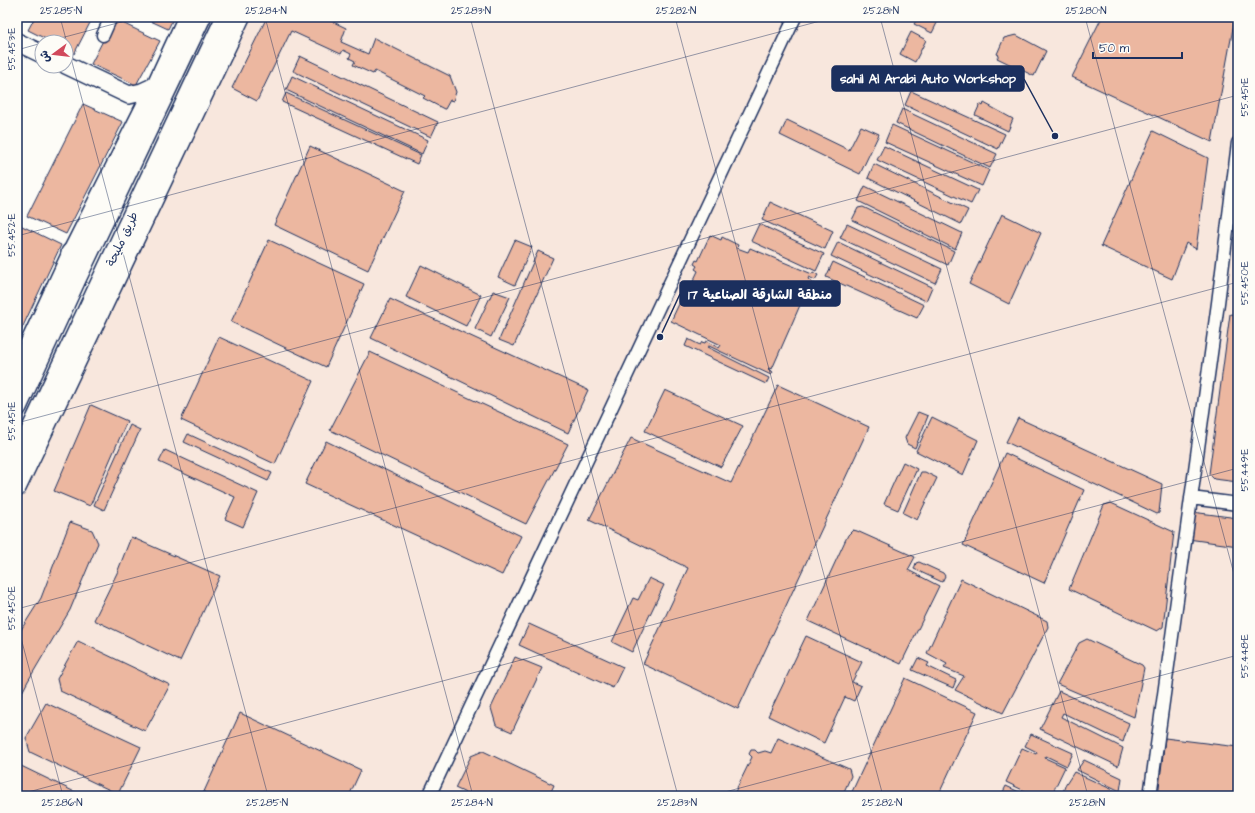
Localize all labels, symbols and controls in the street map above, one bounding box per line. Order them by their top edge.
text: 25.285°N [40,4,82,18]
text: 25.284°N [245,4,287,18]
text: 25.283°N [451,4,491,18]
text: 25.282°N [656,4,696,18]
text: 25.281°N [863,4,899,18]
text: 25.280°N [1065,4,1107,18]
text: 55.453°E [5,28,19,70]
north arrow [34,34,74,74]
scale bar [1093,34,1182,60]
text: 50 m [1099,40,1130,57]
text: ش [36,49,54,64]
callout: sahil Al Arabi Auto Workshop [832,66,1024,91]
text: sahil Al Arabi Auto Workshop [840,70,1017,89]
text: 55.451°E [1238,78,1252,116]
street label: طريق مليحة [102,209,143,269]
text: 55.452°E [5,213,19,257]
text: 55.450°E [1238,261,1252,305]
callout: منطقة الشارقة الصناعية 17 [680,281,840,306]
text: منطقة الشارقة الصناعية 17 [688,286,832,304]
text: 55.451°E [5,402,19,440]
text: 55.449°E [1238,448,1252,492]
text: 55.450°E [5,586,19,630]
text: 55.448°E [1238,634,1252,678]
text: 25.286°N [41,796,83,810]
text: 25.285°N [246,796,288,810]
text: 25.284°N [451,796,493,810]
text: 25.283°N [657,796,697,810]
text: 25.282°N [862,796,902,810]
text: 25.281°N [1069,796,1105,810]

